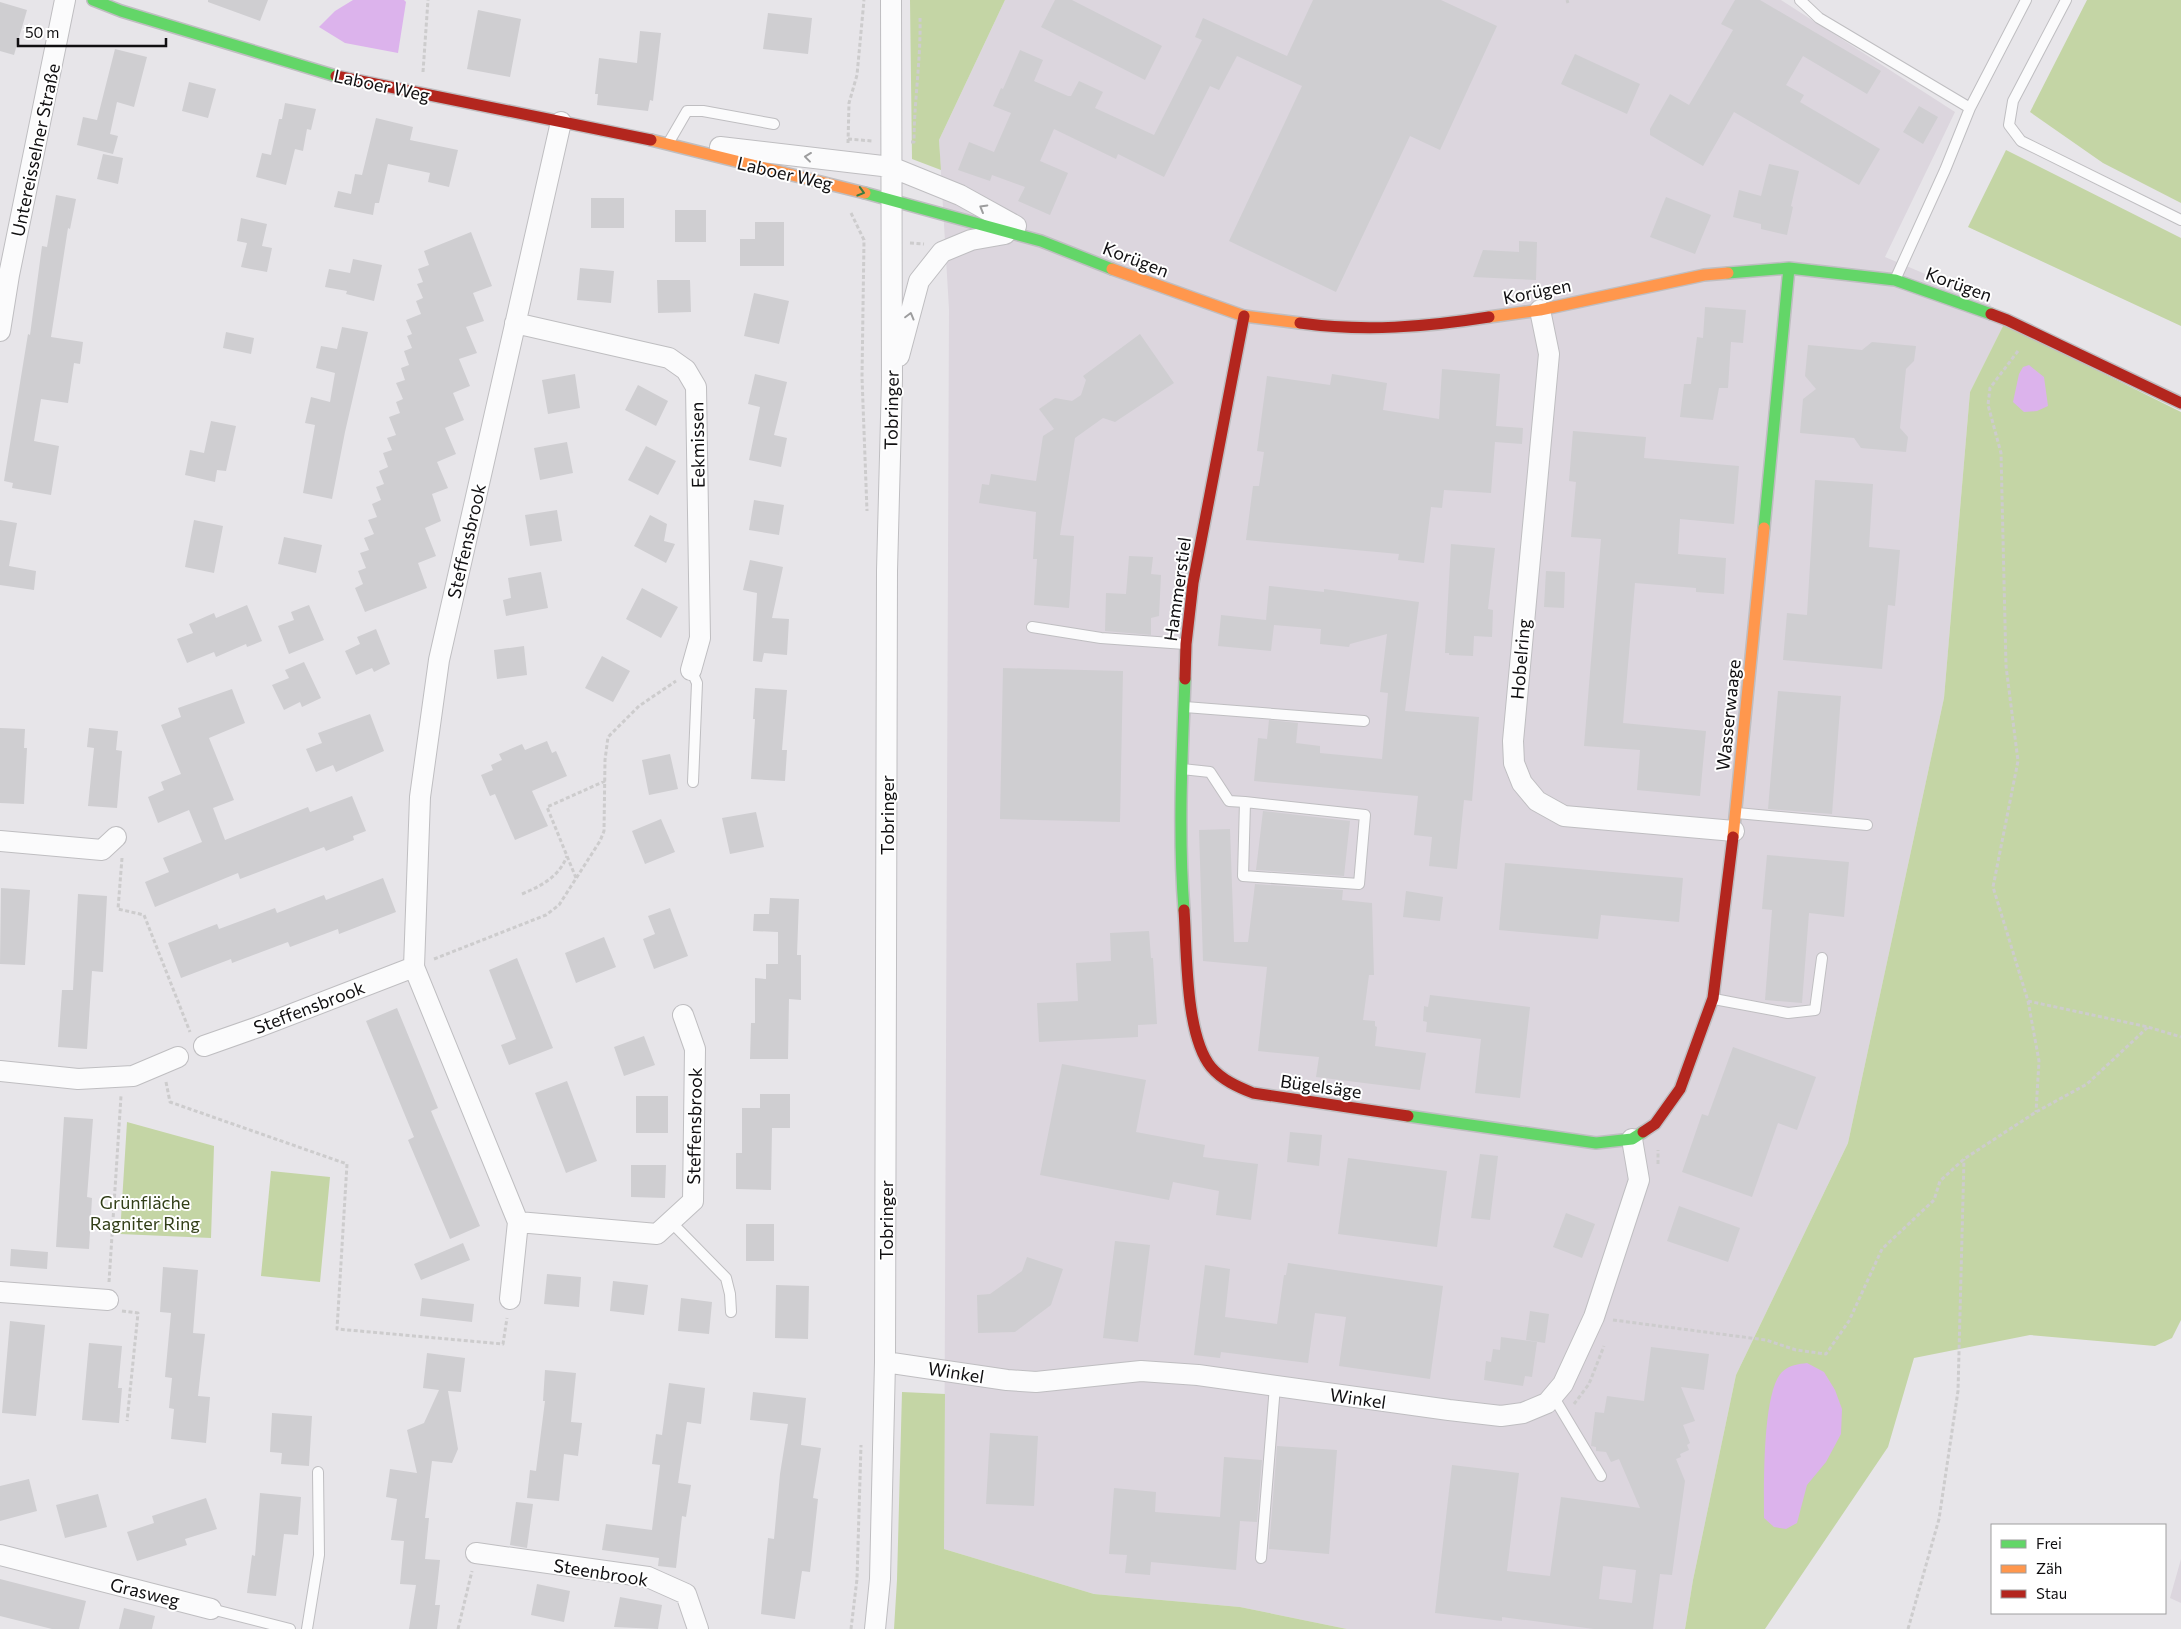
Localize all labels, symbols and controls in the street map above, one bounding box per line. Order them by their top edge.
scale bar [18,15,165,47]
text: 50 m [25,23,59,41]
street label: Untereisselner Straße [6,61,64,239]
street label: Laboer Weg [332,64,432,106]
street label: Laboer Weg [735,151,835,195]
one-way arrow [804,152,812,163]
one-way arrow [856,186,864,196]
one-way arrow [979,204,988,214]
street label: Korügen [1100,236,1172,282]
street label: Korügen [1923,262,1995,306]
street label: Korügen [1501,274,1573,308]
one-way arrow [904,312,914,321]
street label: Tobringer [879,370,903,450]
street label: Eekmissen [685,402,709,488]
street label: Steffensbrook [442,481,490,601]
street label: Hammerstiel [1159,536,1195,642]
street label: Hobelring [1506,618,1535,700]
street label: Wasserwaage [1711,658,1745,772]
street label: Tobringer [876,775,898,855]
street label: Steffensbrook [250,976,368,1038]
street label: Steffensbrook [682,1067,706,1185]
street label: Bügelsäge [1279,1069,1363,1103]
street label: Tobringer [875,1180,897,1260]
park label: Grünfläche Ragniter Ring [90,1191,200,1234]
street label: Winkel [926,1357,986,1387]
street label: Winkel [1328,1383,1388,1413]
legend [1991,1524,2166,1614]
text: Frei [2036,1534,2062,1552]
street label: Steenbrook [552,1554,650,1590]
text: Zäh [2036,1559,2062,1577]
street label: Grasweg [108,1573,182,1611]
text: Stau [2036,1584,2067,1602]

